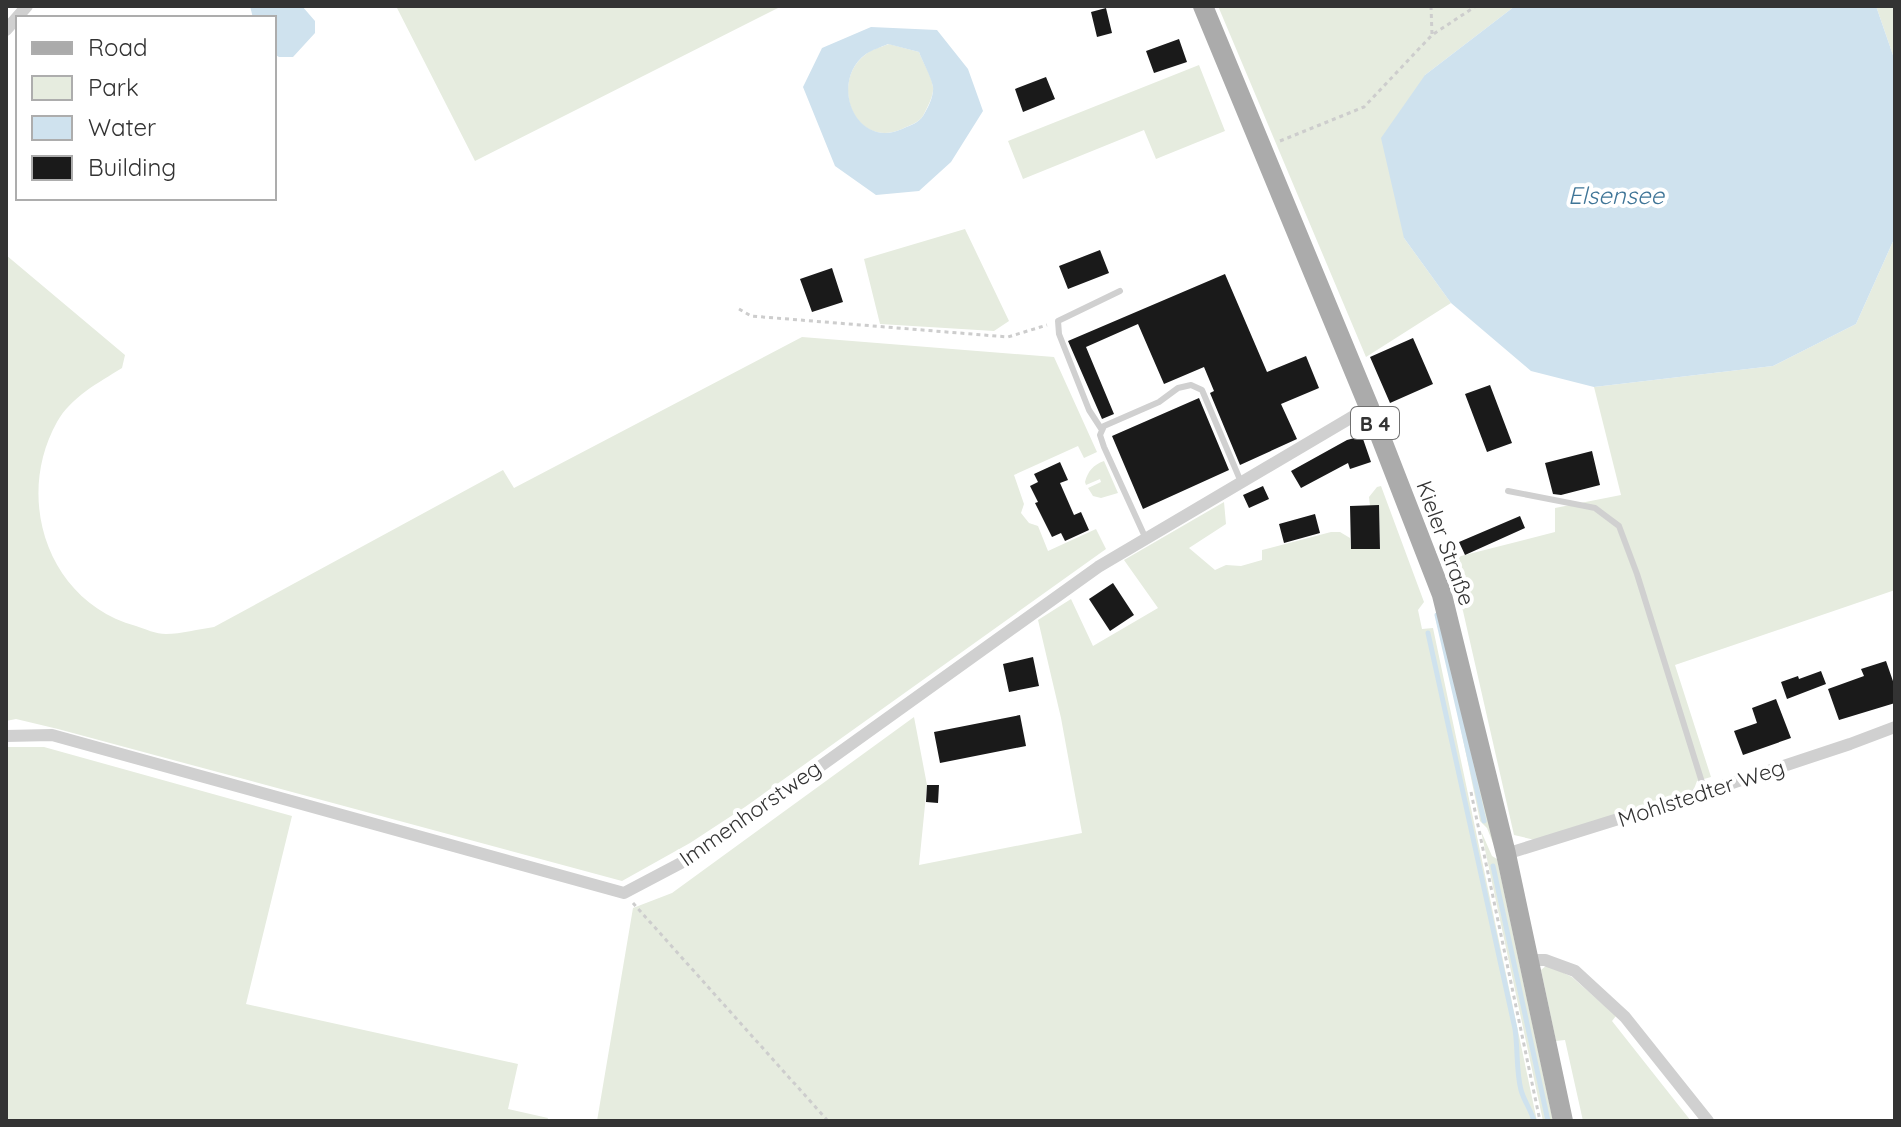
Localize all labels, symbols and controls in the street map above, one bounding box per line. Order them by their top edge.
legend [16,16,276,200]
text: Road [88,32,148,62]
text: Park [88,72,139,102]
text: Water [88,112,156,142]
text: Building [88,152,176,182]
water label: Elsensee [1568,180,1666,210]
road number: B 4 [1351,407,1399,439]
street label: Kieler Straße [1410,477,1482,609]
street label: Mohlstedter Weg [1614,753,1788,833]
street label: Immenhorstweg [674,754,826,872]

